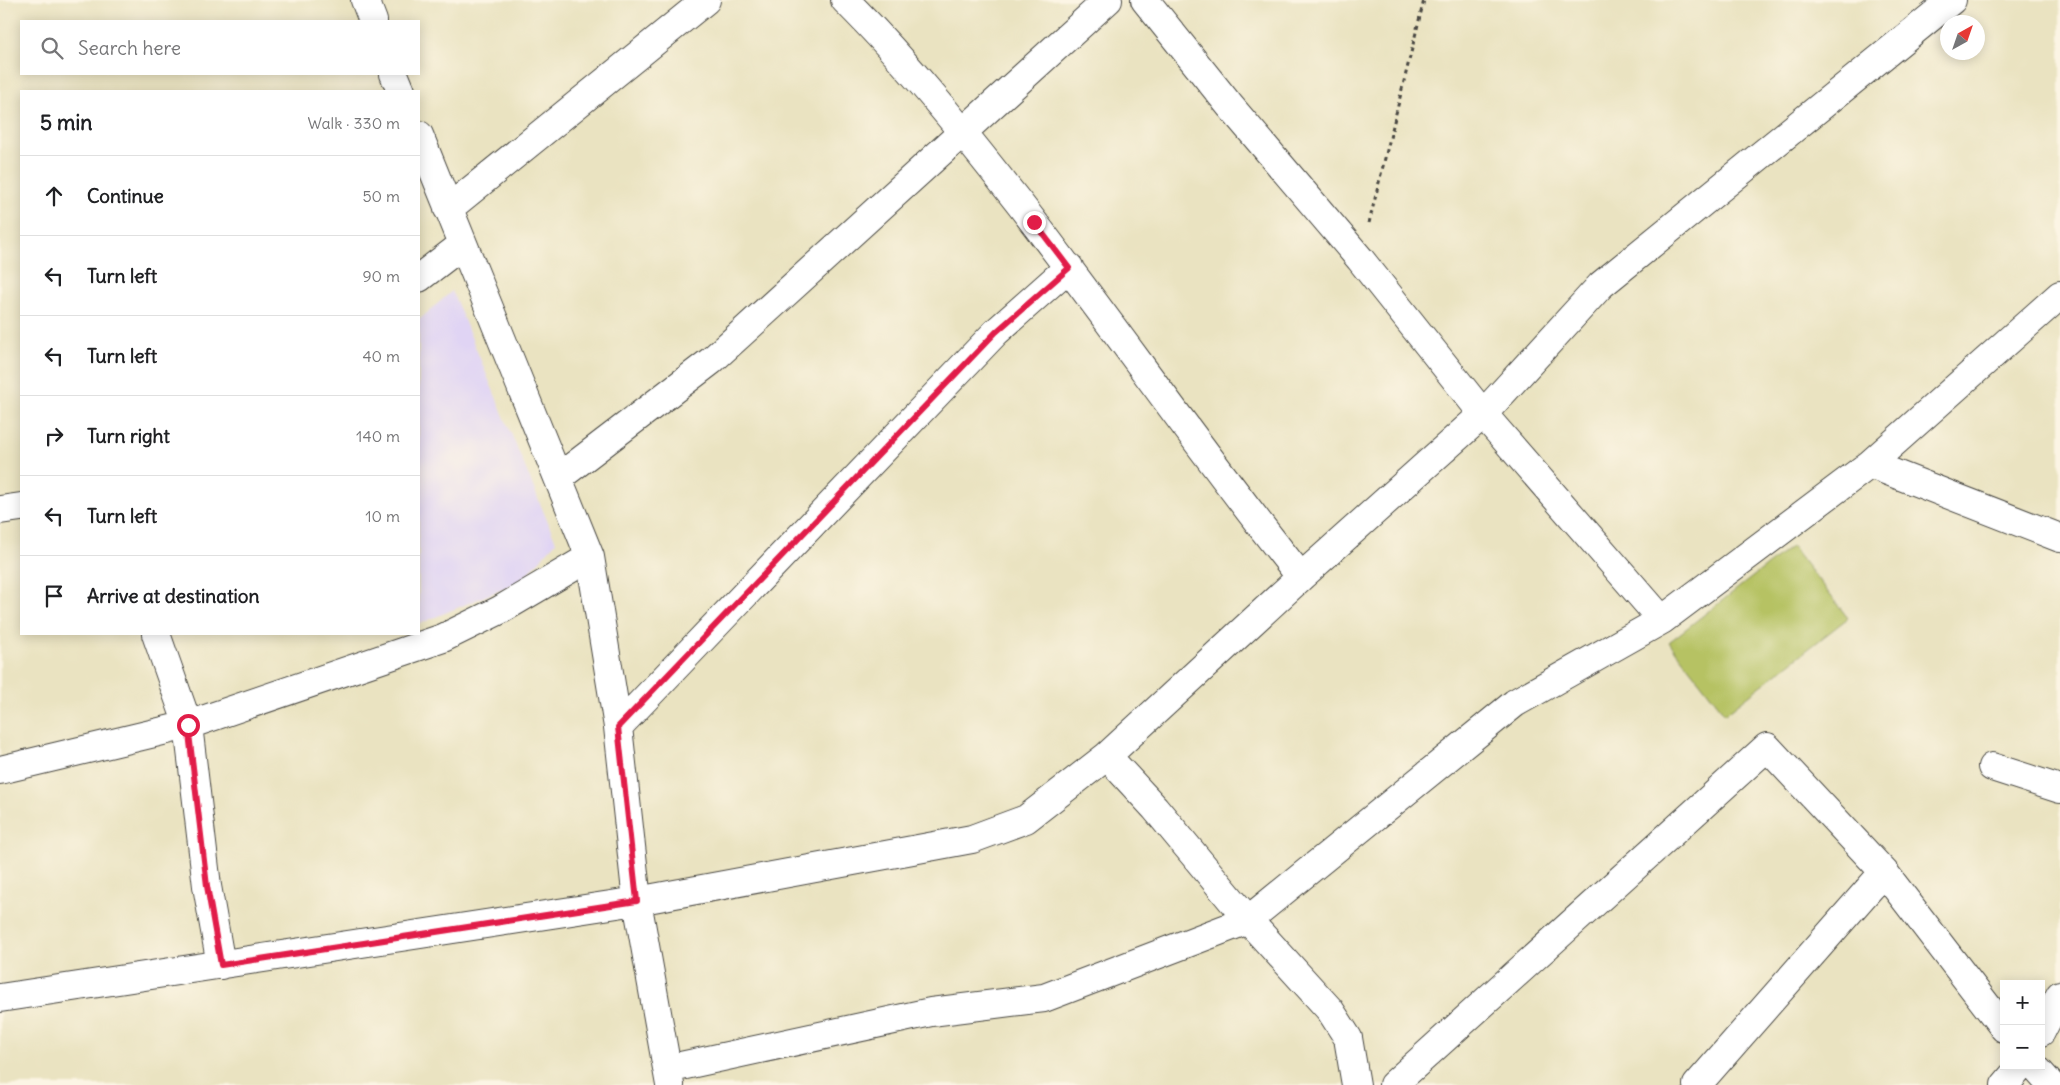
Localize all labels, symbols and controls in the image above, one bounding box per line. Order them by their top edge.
north arrow [1940,15,1985,60]
search box [20,20,420,75]
icon: search [38,34,66,62]
text: Search here [78,36,181,60]
text: 5 min [40,109,92,136]
text: Walk · 330 m [307,113,400,133]
icon: ahead [40,182,68,210]
text: Continue [87,184,164,208]
text: 50 m [362,186,400,206]
route end [1023,211,1046,234]
icon: left [40,262,68,290]
text: Turn left [87,264,157,288]
text: 90 m [362,266,400,286]
icon: left [40,342,68,370]
text: Turn left [87,344,157,368]
text: 40 m [362,346,400,366]
icon: right [40,422,68,450]
text: Turn right [87,424,170,448]
text: 140 m [356,426,400,446]
icon: left [40,502,68,530]
text: Turn left [87,504,157,528]
text: 10 m [365,506,400,526]
icon: arrive [40,582,68,610]
text: Arrive at destination [87,584,260,608]
route start [177,714,200,737]
map controls [2000,980,2045,1070]
button: + [2000,980,2045,1025]
button: − [2000,1025,2045,1070]

